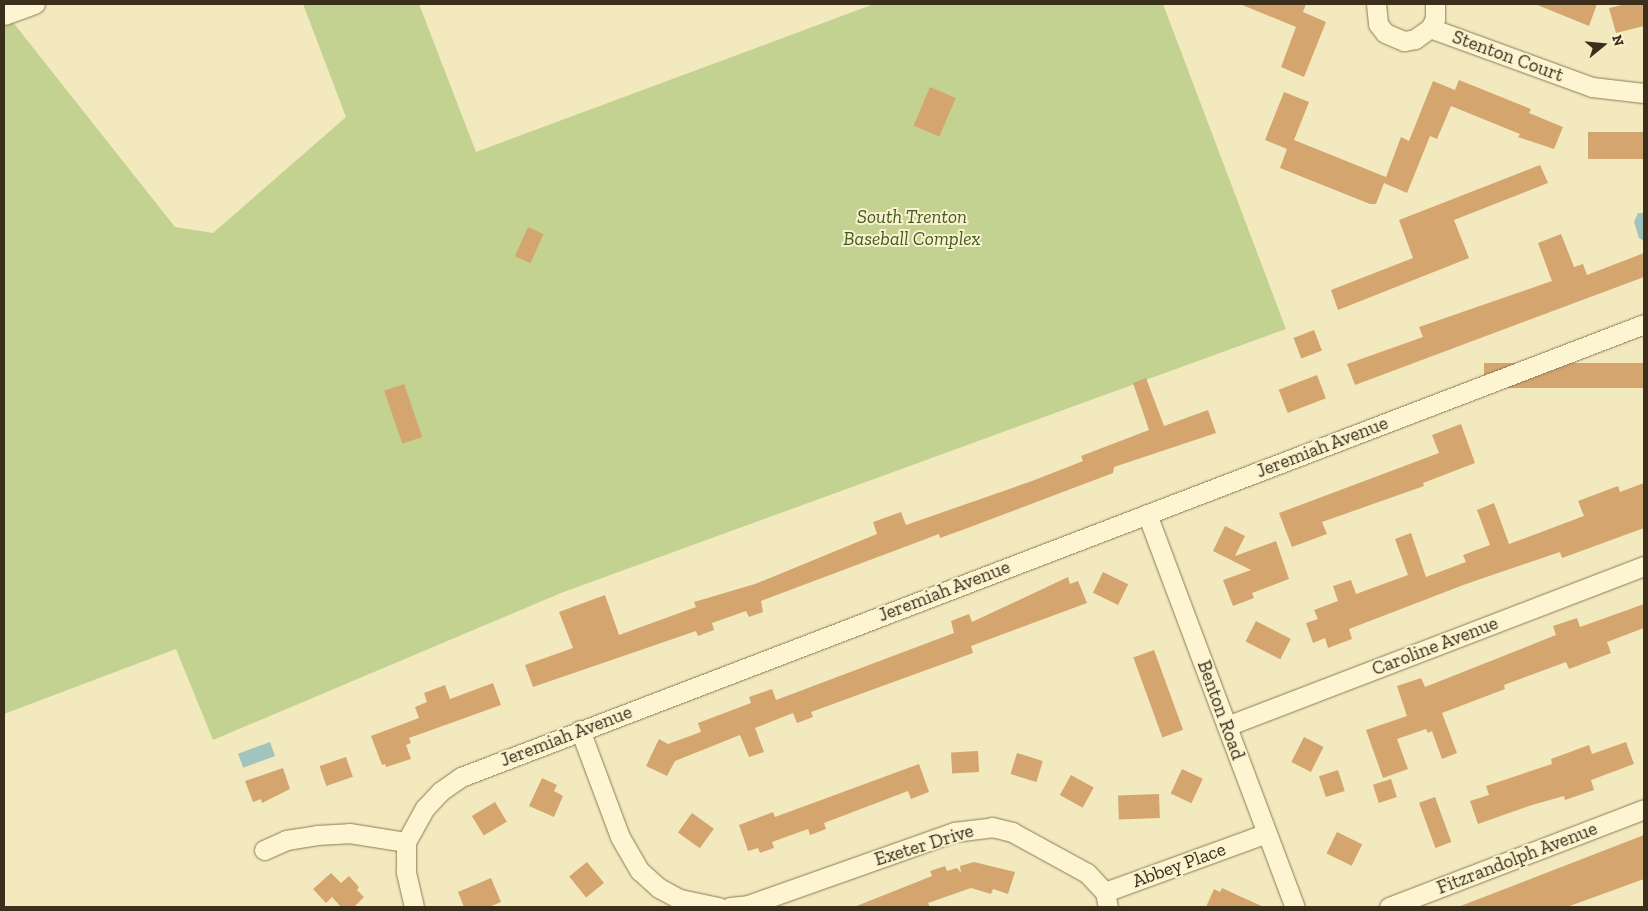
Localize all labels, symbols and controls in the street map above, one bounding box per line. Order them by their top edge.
north arrow [1578,20,1628,70]
street label: Stenton Court [1449,25,1567,87]
text: N [1608,33,1628,48]
park label: South Trenton Baseball Complex [843,206,981,250]
street label: Jeremiah Avenue [1253,411,1391,483]
street label: Jeremiah Avenue [875,555,1013,627]
street label: Caroline Avenue [1368,611,1502,681]
street label: Benton Road [1192,657,1250,763]
street label: Jeremiah Avenue [497,700,635,772]
street label: Fitzrandolph Avenue [1433,817,1601,899]
street label: Exeter Drive [872,819,976,871]
street label: Abbey Place [1129,838,1229,892]

